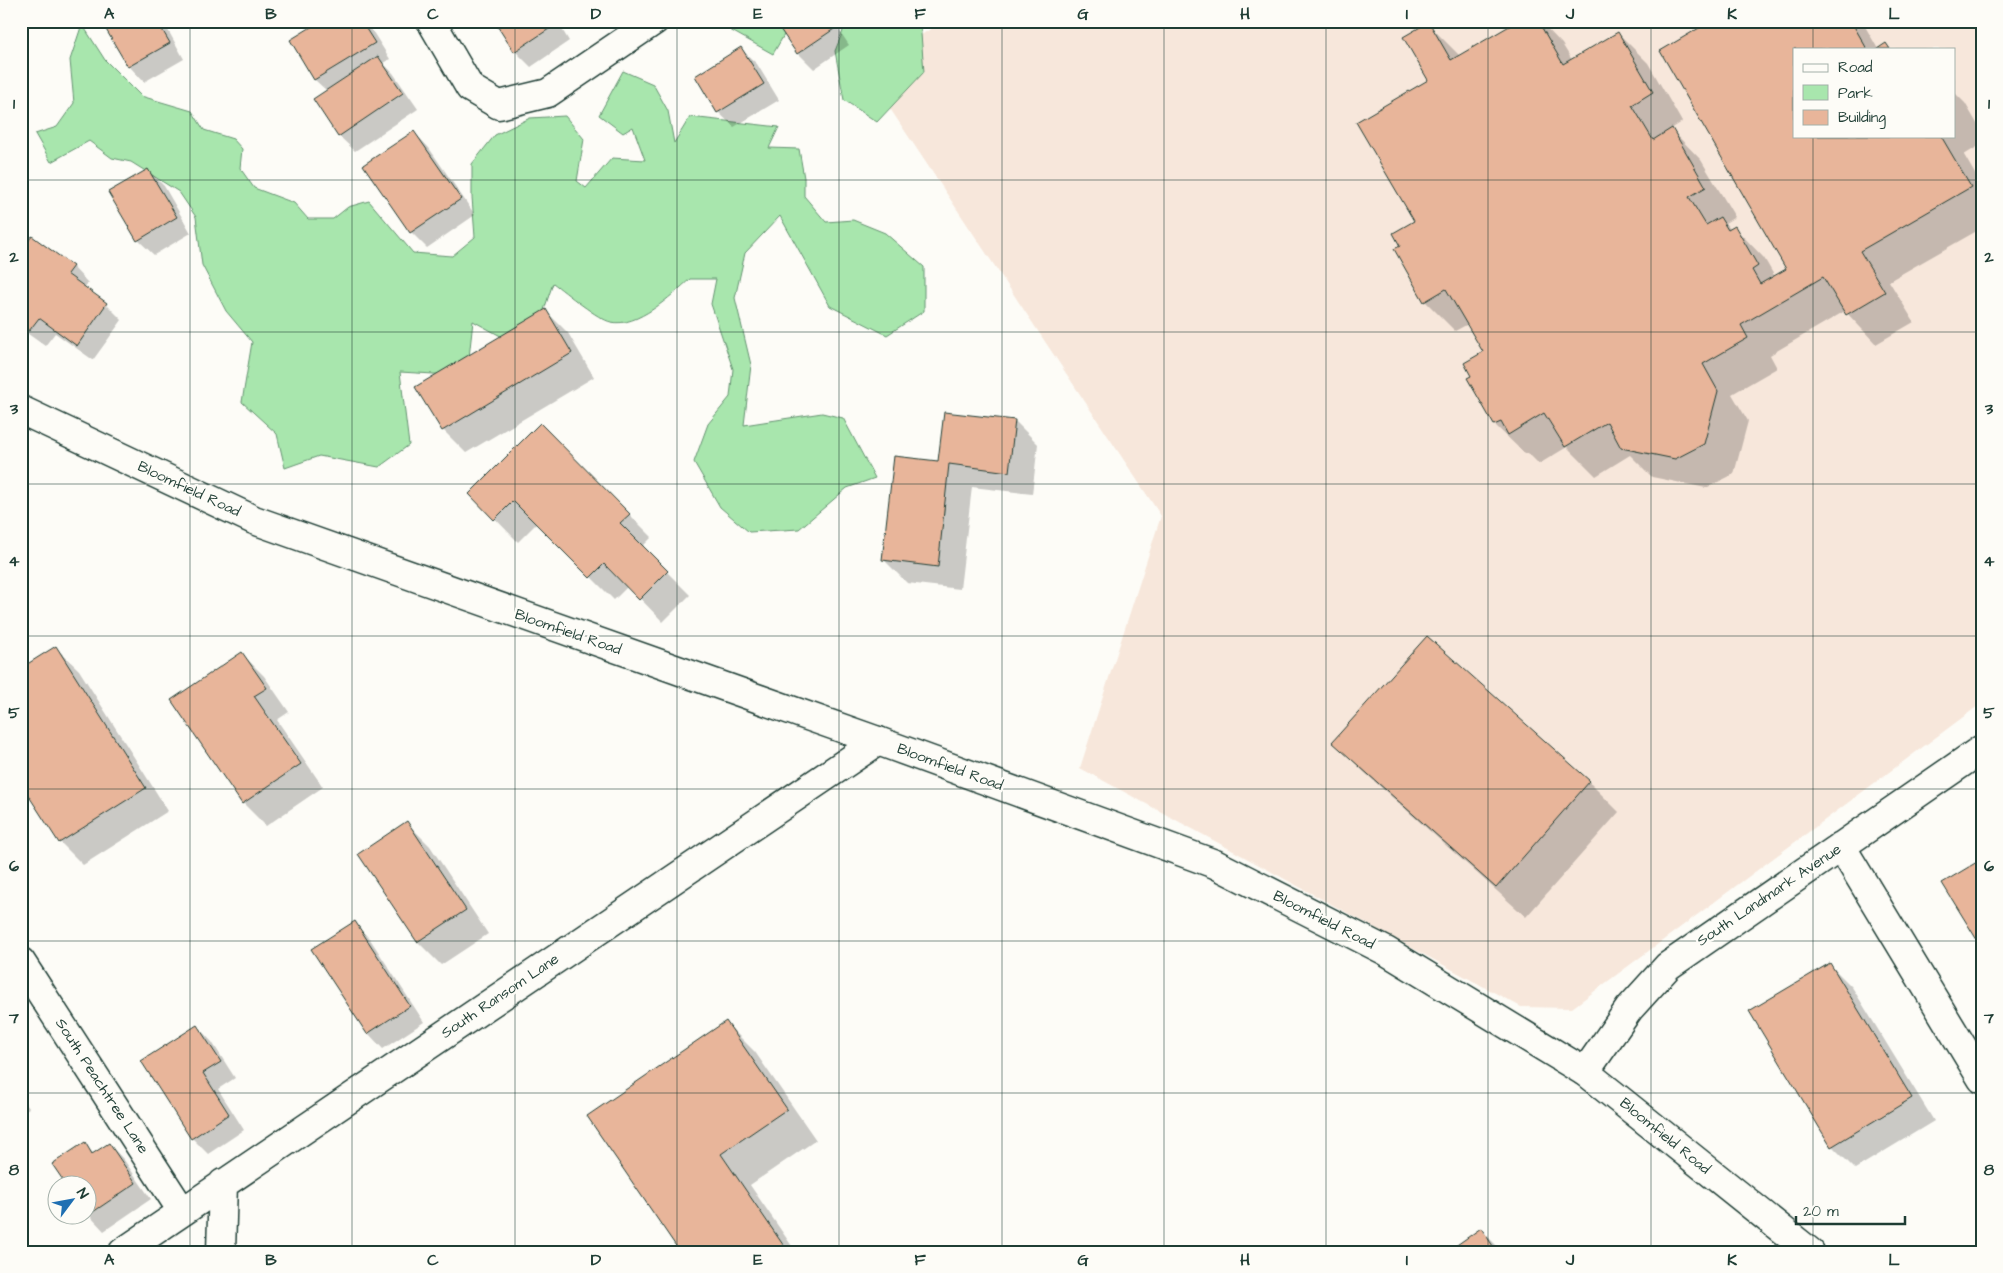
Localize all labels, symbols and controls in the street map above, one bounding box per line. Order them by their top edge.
text: A [104,3,115,25]
text: B [265,3,277,25]
text: C [427,3,439,25]
text: D [591,3,602,25]
text: E [753,3,763,25]
text: F [914,3,926,25]
text: G [1077,3,1089,25]
text: H [1240,3,1250,25]
text: I [1406,3,1408,25]
text: J [1565,3,1575,25]
text: K [1727,3,1737,25]
text: L [1888,3,1900,25]
legend [1793,48,1956,138]
text: Road [1838,57,1873,78]
text: Park [1838,83,1873,104]
text: 1 [13,93,16,115]
text: 1 [1988,93,1991,115]
text: Building [1838,107,1886,129]
text: 2 [8,246,19,268]
text: 2 [1983,246,1994,268]
text: 3 [9,398,19,420]
text: 3 [1984,398,1994,420]
street label: Bloomfield Road [134,456,244,522]
text: 4 [9,550,20,572]
text: 4 [1984,550,1995,572]
street label: Bloomfield Road [512,604,624,660]
text: 5 [8,702,20,724]
text: 5 [1983,702,1995,724]
street label: Bloomfield Road [894,738,1006,796]
street label: South Landmark Avenue [1693,839,1845,951]
text: 6 [9,855,19,877]
text: 6 [1984,855,1994,877]
street label: Bloomfield Road [1270,885,1379,955]
street label: South Ransom Lane [437,949,563,1043]
text: 7 [8,1007,19,1029]
text: 7 [1983,1007,1994,1029]
street label: South Peachtree Lane [50,1014,154,1158]
street label: Bloomfield Road [1615,1093,1715,1179]
text: 8 [9,1159,20,1181]
text: 8 [1984,1159,1995,1181]
north arrow [48,1176,98,1226]
text: N [71,1185,93,1203]
scale bar [1796,1193,1904,1225]
text: 20 m [1803,1201,1839,1222]
text: A [104,1249,115,1271]
text: B [265,1249,277,1271]
text: C [427,1249,439,1271]
text: D [591,1249,602,1271]
text: E [753,1249,763,1271]
text: F [914,1249,926,1271]
text: G [1077,1249,1089,1271]
text: H [1240,1249,1250,1271]
text: I [1406,1249,1408,1271]
text: J [1565,1249,1575,1271]
text: K [1727,1249,1737,1271]
text: L [1888,1249,1900,1271]

